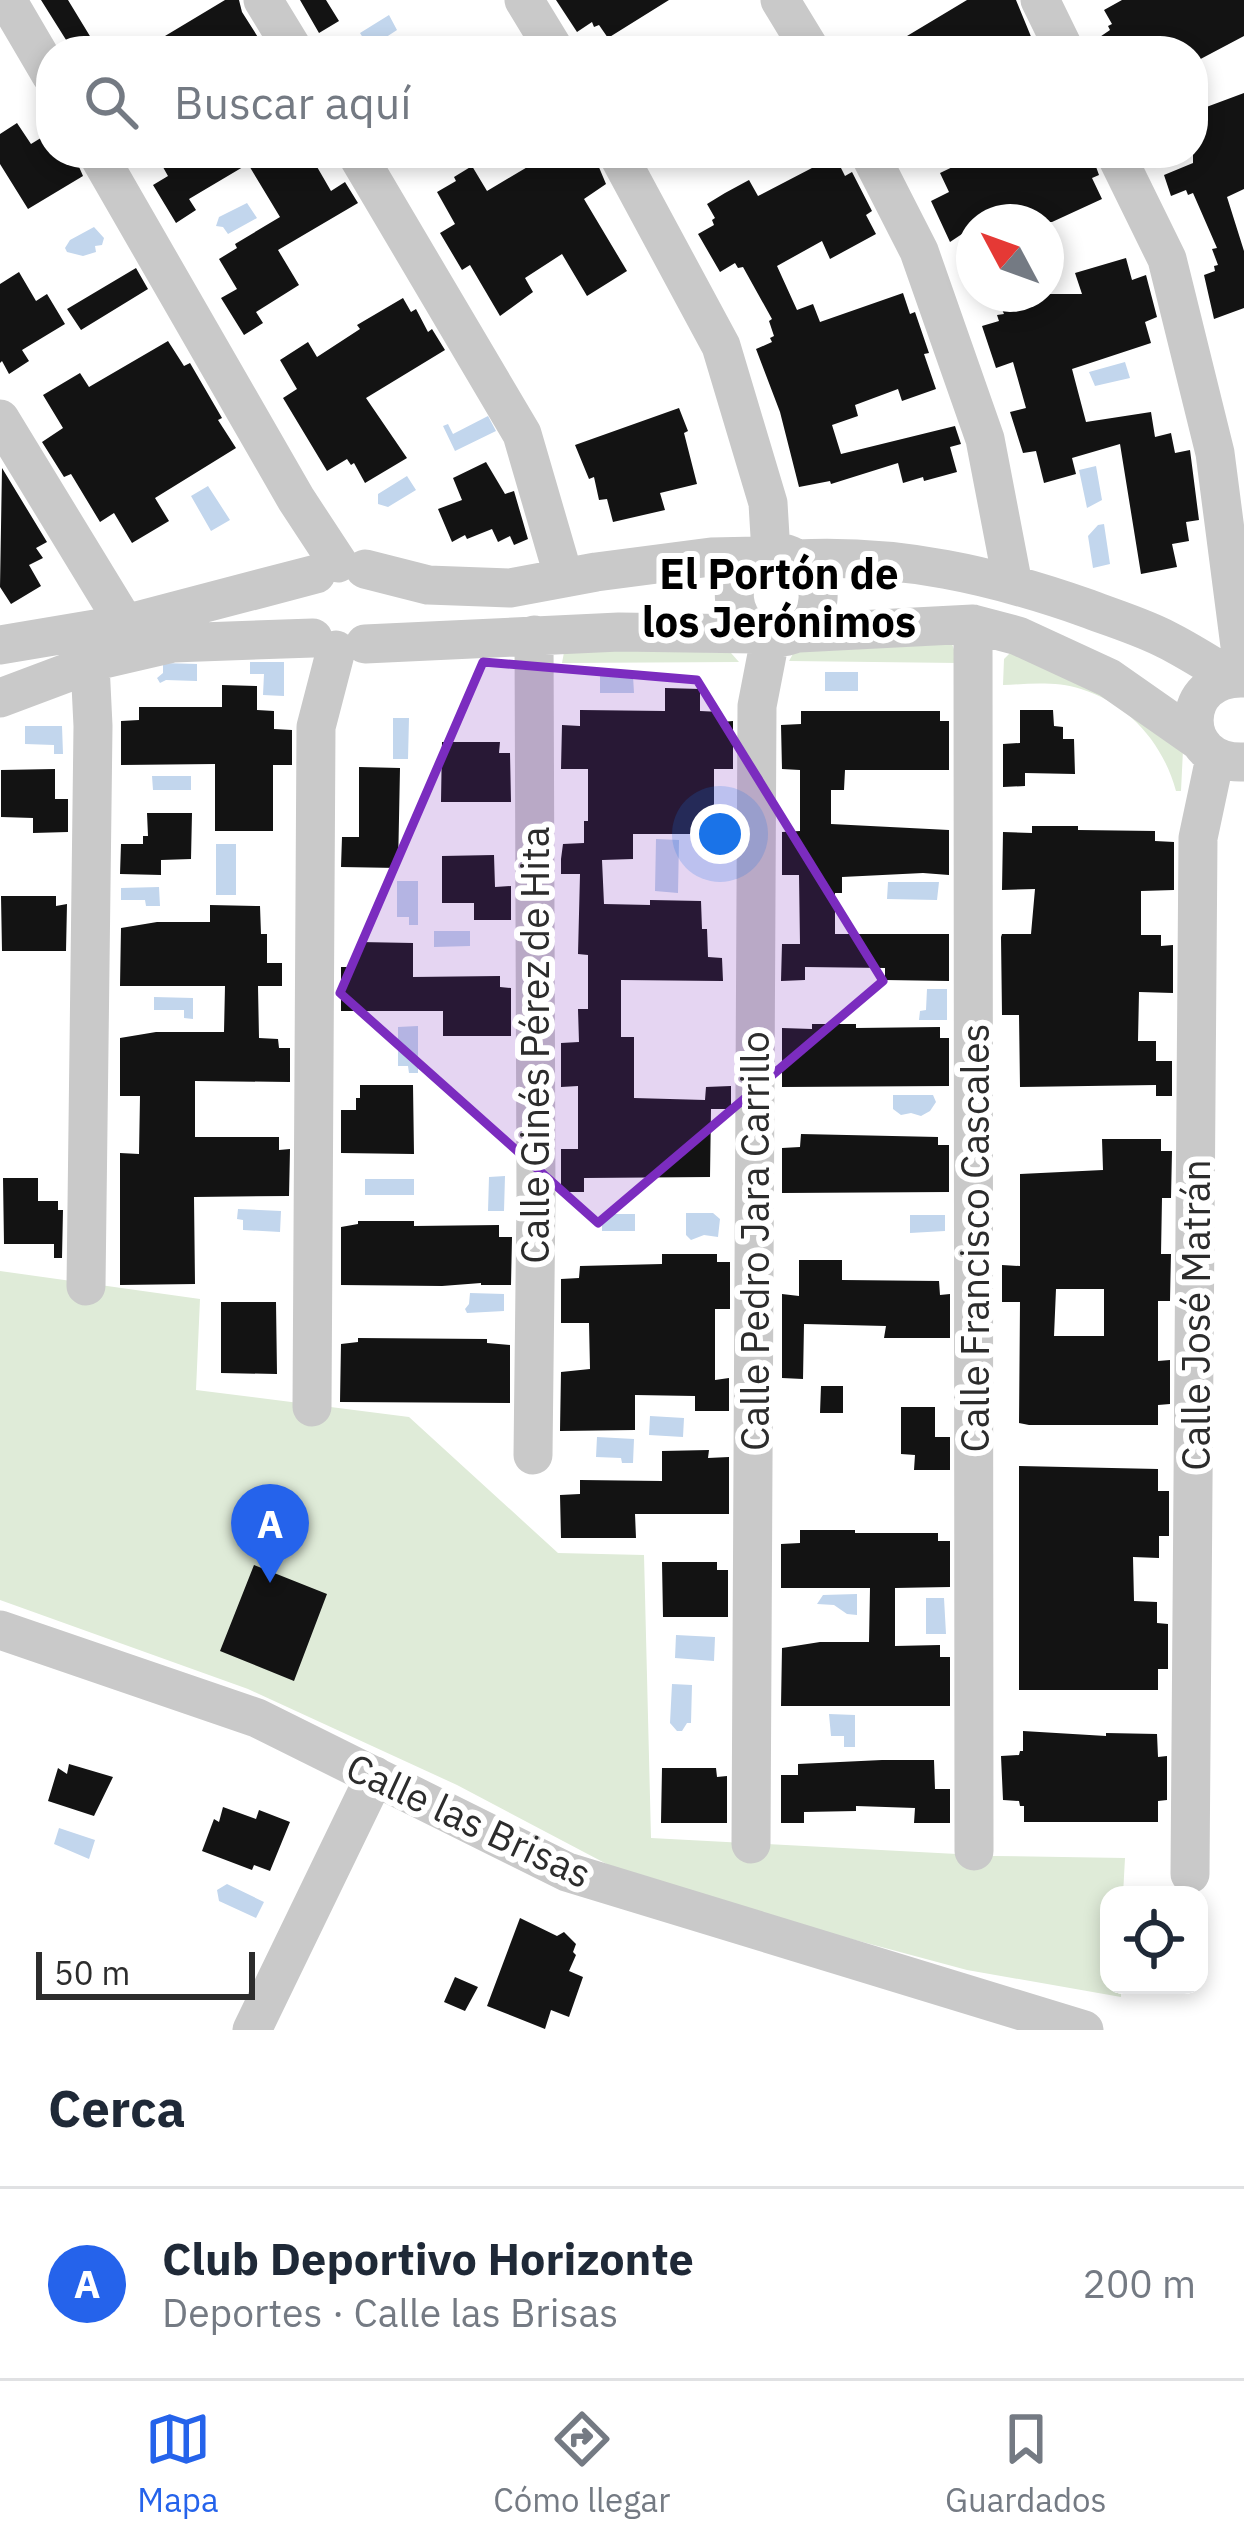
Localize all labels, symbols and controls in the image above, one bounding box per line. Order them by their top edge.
search box [36,36,1208,168]
icon: search [78,69,144,135]
text: Buscar aquí [174,73,412,131]
north arrow [956,204,1064,312]
district label: El Portón de los Jerónimos [642,546,916,649]
your location [690,804,750,864]
street label: Calle Ginés Pérez de Hita [509,826,560,1264]
street label: Calle Francisco Cascales [949,1023,1000,1453]
street label: Calle Pedro Jara Carrillo [729,1031,780,1451]
street label: Calle José Matrán [1170,1159,1221,1471]
pin: A [231,1484,309,1583]
street label: Calle las Brisas [338,1741,600,1899]
map controls [1100,1886,1208,1994]
button: locate [1100,1886,1208,1994]
scale bar [36,1946,255,1999]
text: 50 m [54,1951,130,1994]
text: Cerca [48,2075,186,2141]
text: Club Deportivo Horizonte [162,2229,694,2287]
text: A [74,2258,100,2309]
text: 200 m [1083,2258,1196,2309]
text: Deportes · Calle las Brisas [162,2287,618,2338]
tab: Mapa [137,2406,219,2521]
tab: Cómo llegar [493,2406,670,2521]
tab: Guardados [945,2406,1107,2521]

